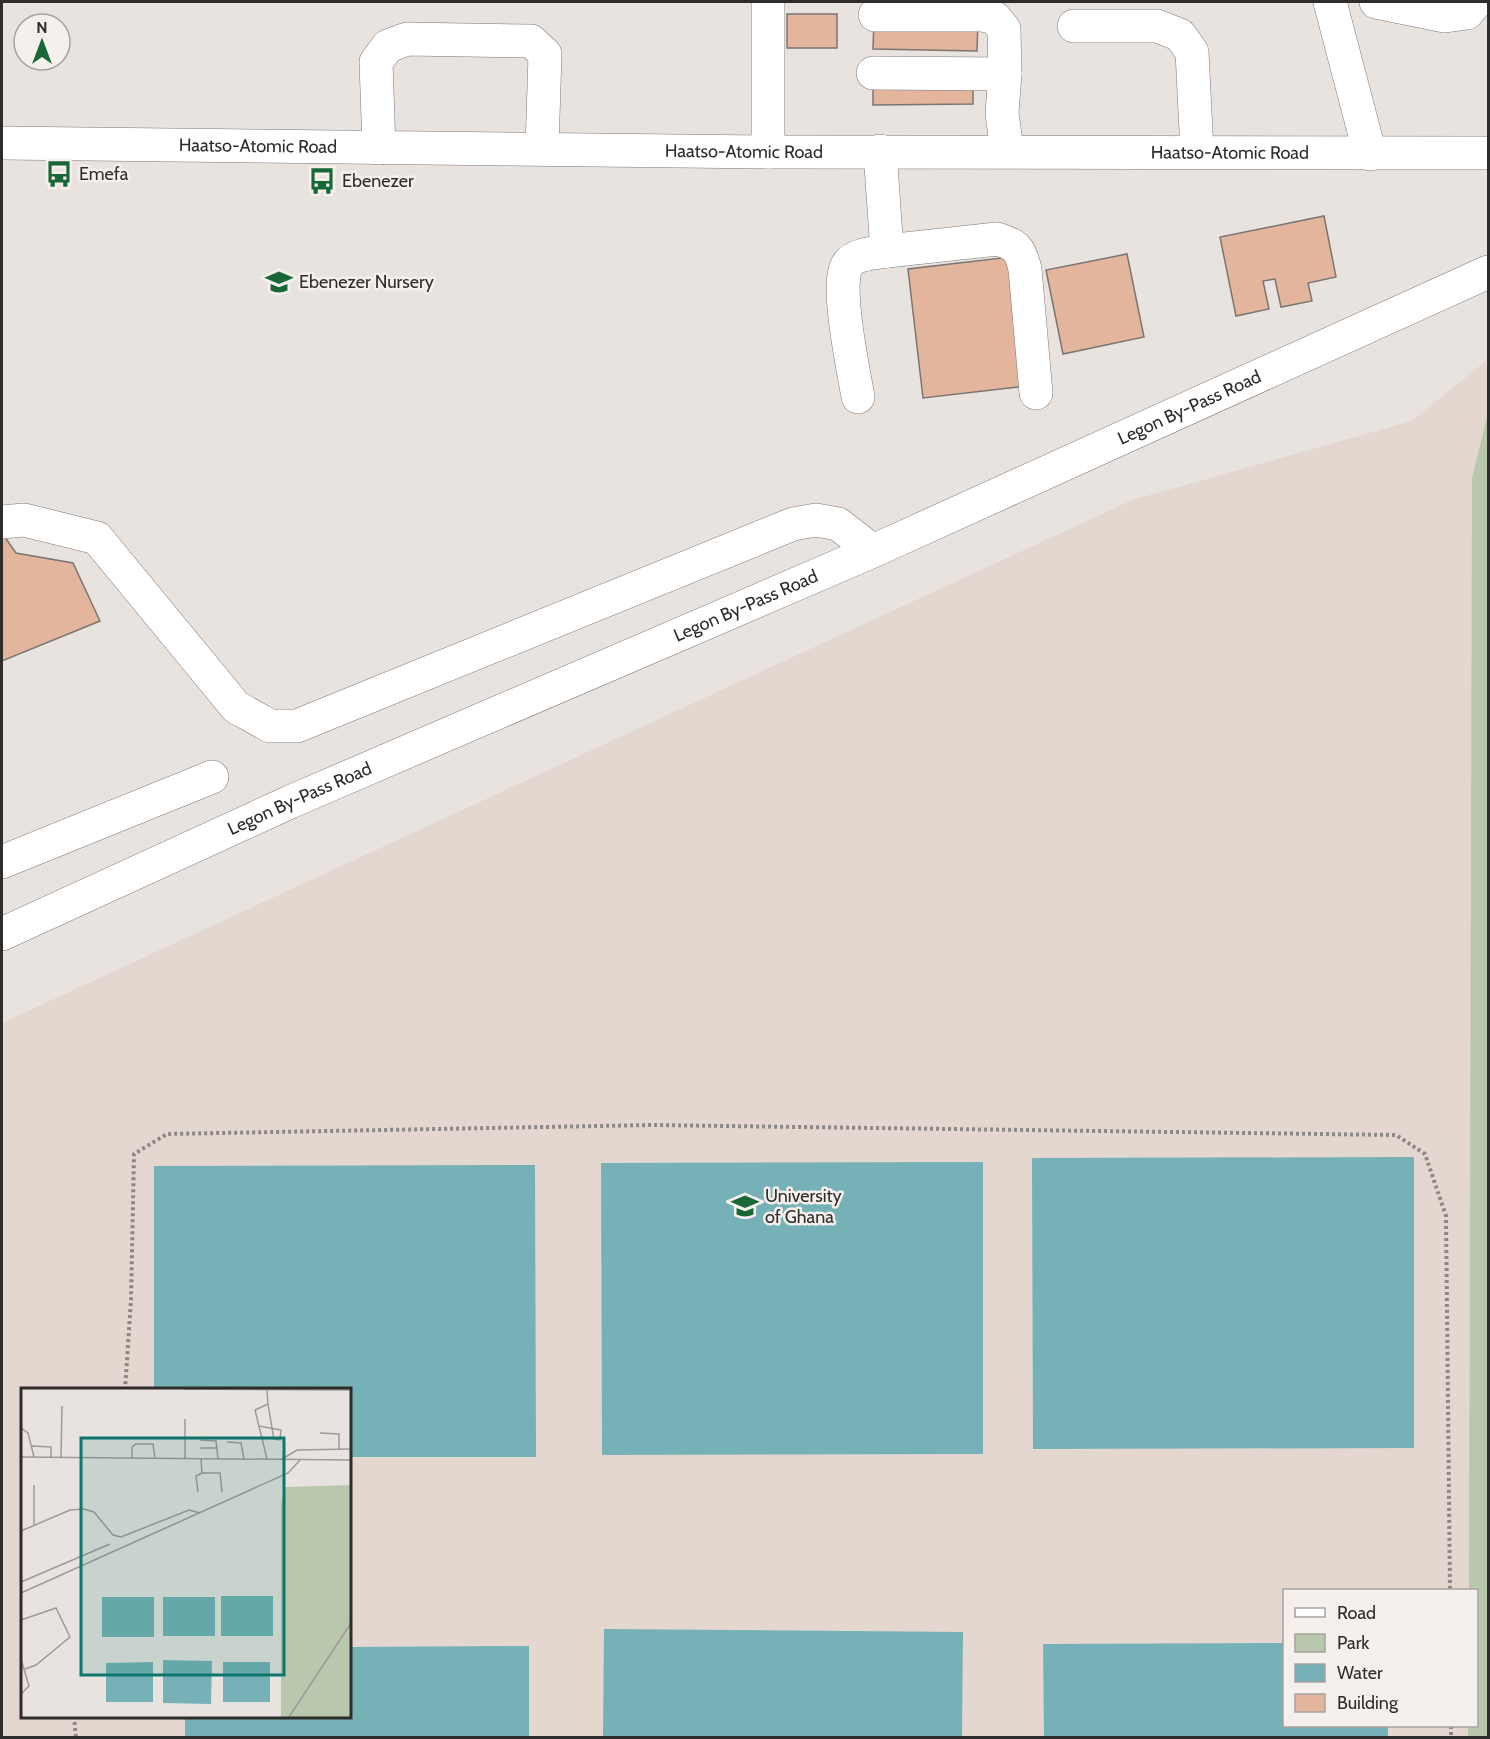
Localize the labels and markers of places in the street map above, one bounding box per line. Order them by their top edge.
bus stop icon: Emefa [44,159,74,189]
place label: Emefa [79,163,129,185]
bus stop icon: Ebenezer [307,166,337,196]
place label: Ebenezer [342,170,414,192]
school or university icon: Ebenezer Nursery [264,267,294,297]
place label: Ebenezer Nursery [299,271,434,293]
place label: University of Ghana [765,1185,842,1228]
school or university icon: University of Ghana [730,1191,760,1221]

